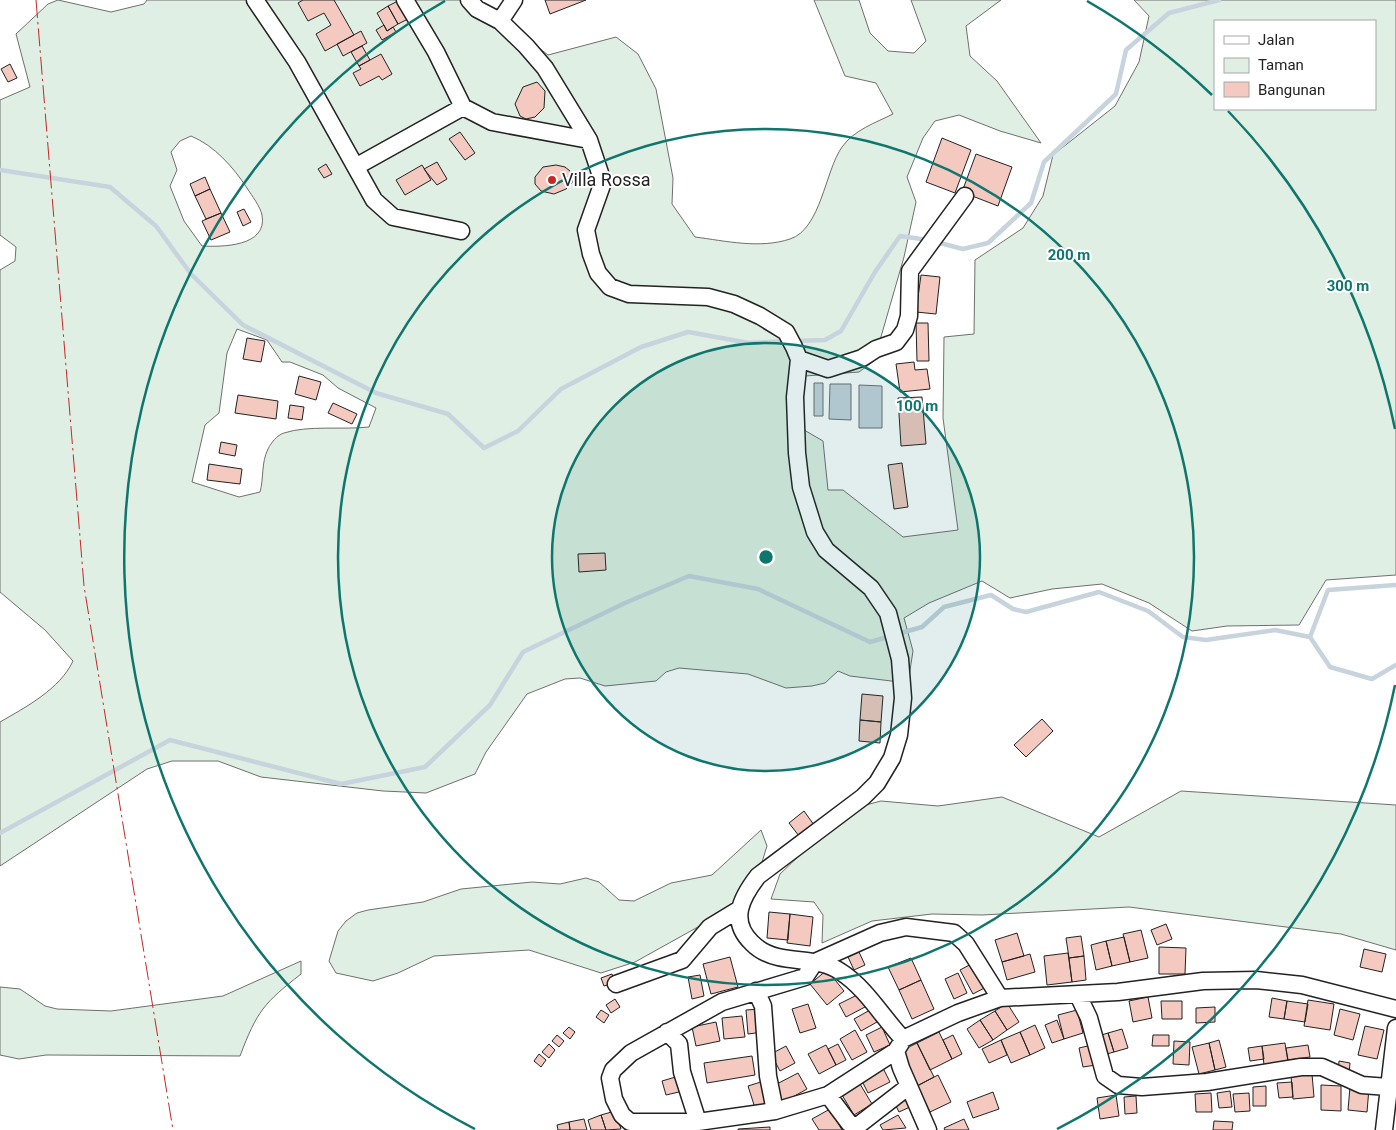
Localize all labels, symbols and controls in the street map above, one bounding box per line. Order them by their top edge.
legend [1214,20,1376,110]
text: Jalan [1258,31,1295,49]
text: Taman [1258,56,1304,74]
text: Bangunan [1258,81,1325,99]
place label: Villa Rossa [562,169,651,190]
marker: Villa Rossa [546,174,558,186]
text: 200 m [1048,246,1090,264]
text: 300 m [1327,277,1369,295]
text: 100 m [896,397,938,415]
centre of rings [757,548,775,566]

